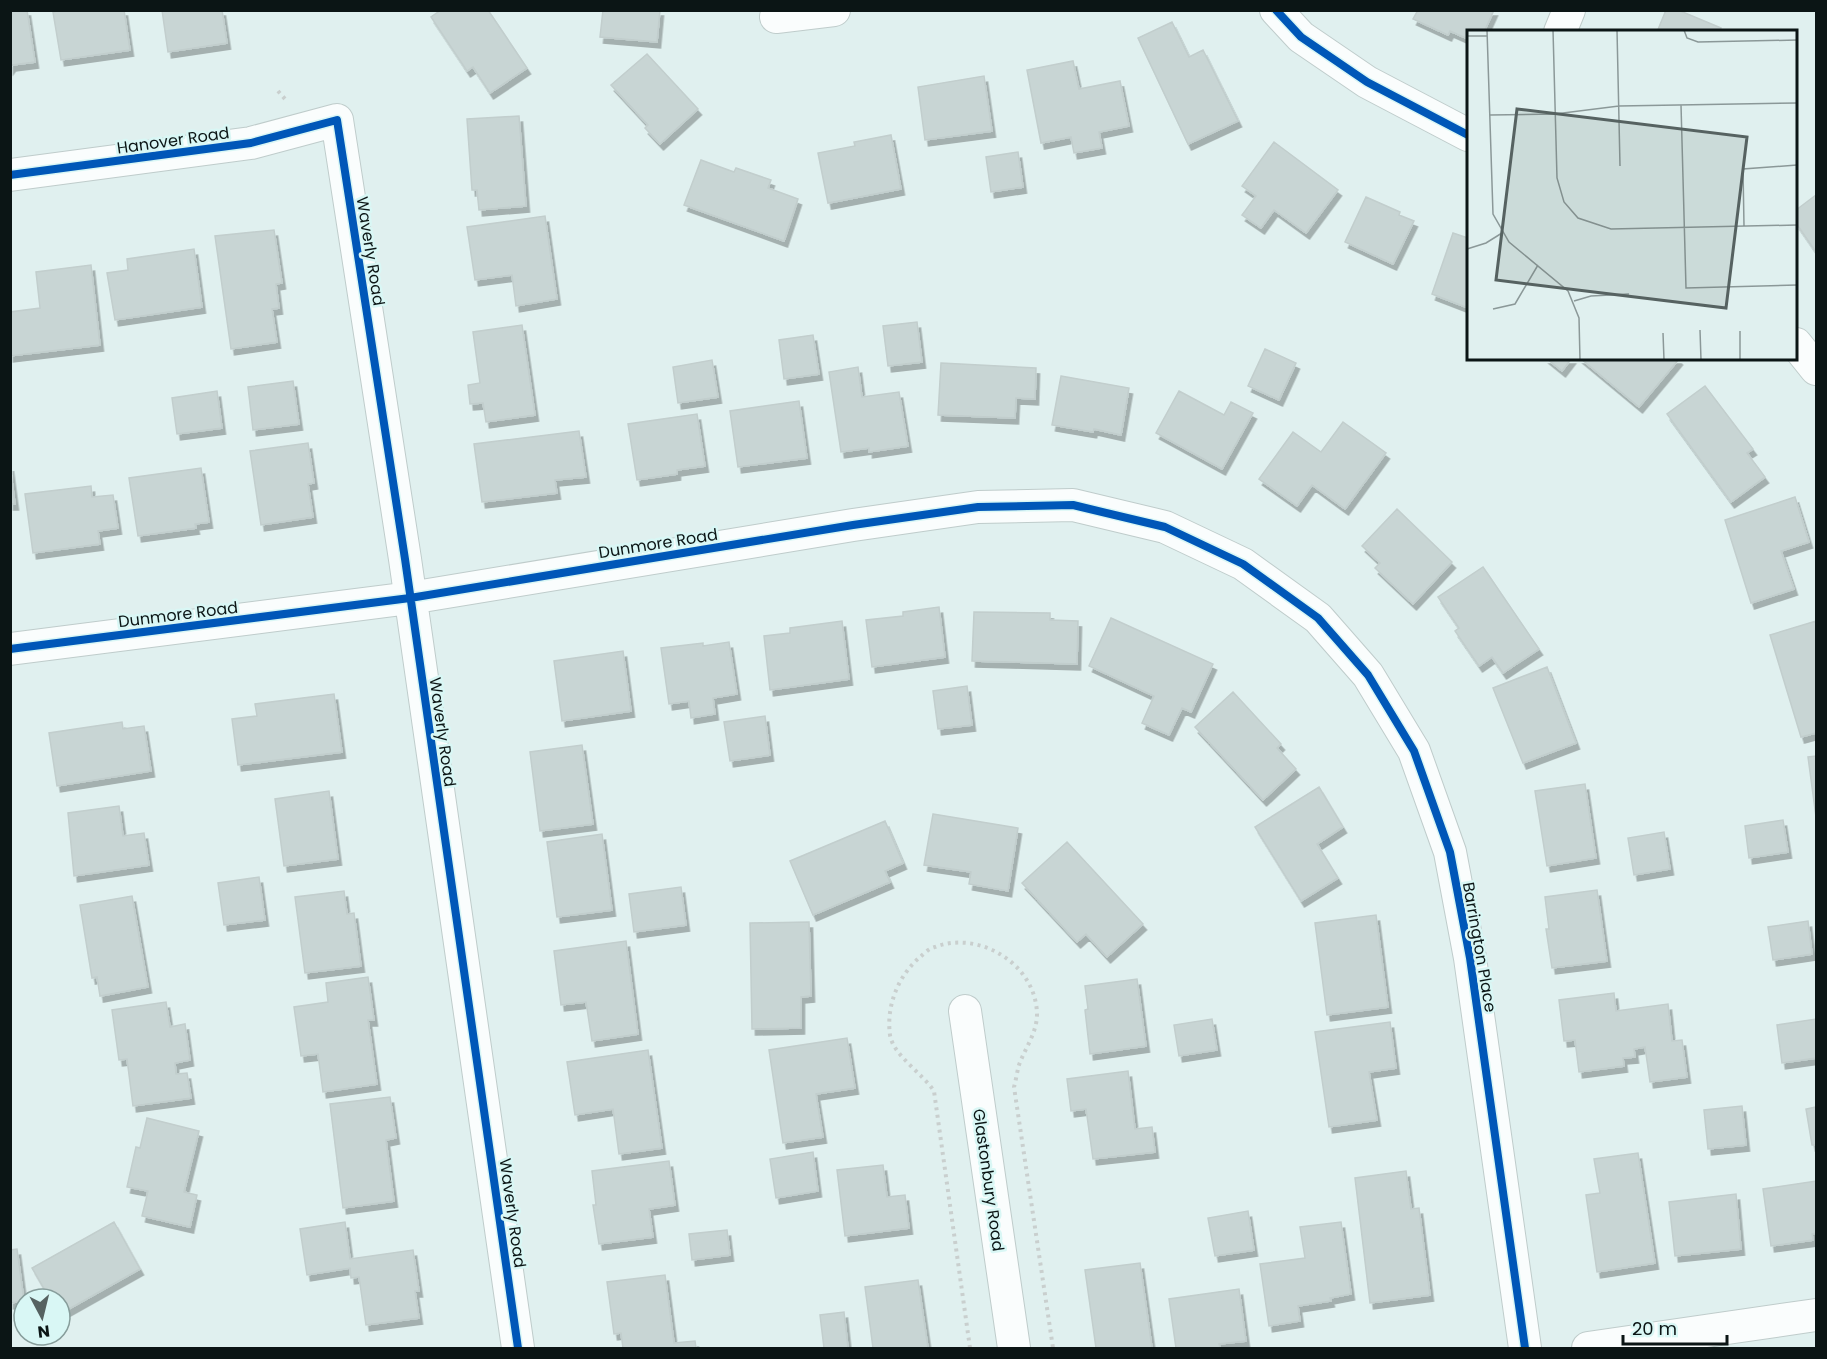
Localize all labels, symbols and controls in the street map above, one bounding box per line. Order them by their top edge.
inset map [1467,30,1797,360]
street label: Hanover Road [115,121,231,160]
street label: Waverly Road [351,195,390,307]
street label: Dunmore Road [597,523,719,564]
street label: Dunmore Road [117,596,239,633]
street label: Waverly Road [423,676,462,788]
street label: Barrington Place [1457,880,1502,1014]
street label: Glastonbury Road [967,1107,1010,1253]
street label: Waverly Road [493,1157,532,1269]
north arrow [12,1287,72,1347]
scale bar [1623,1308,1726,1346]
text: 20 m [1632,1316,1677,1341]
text: N [36,1319,51,1344]

